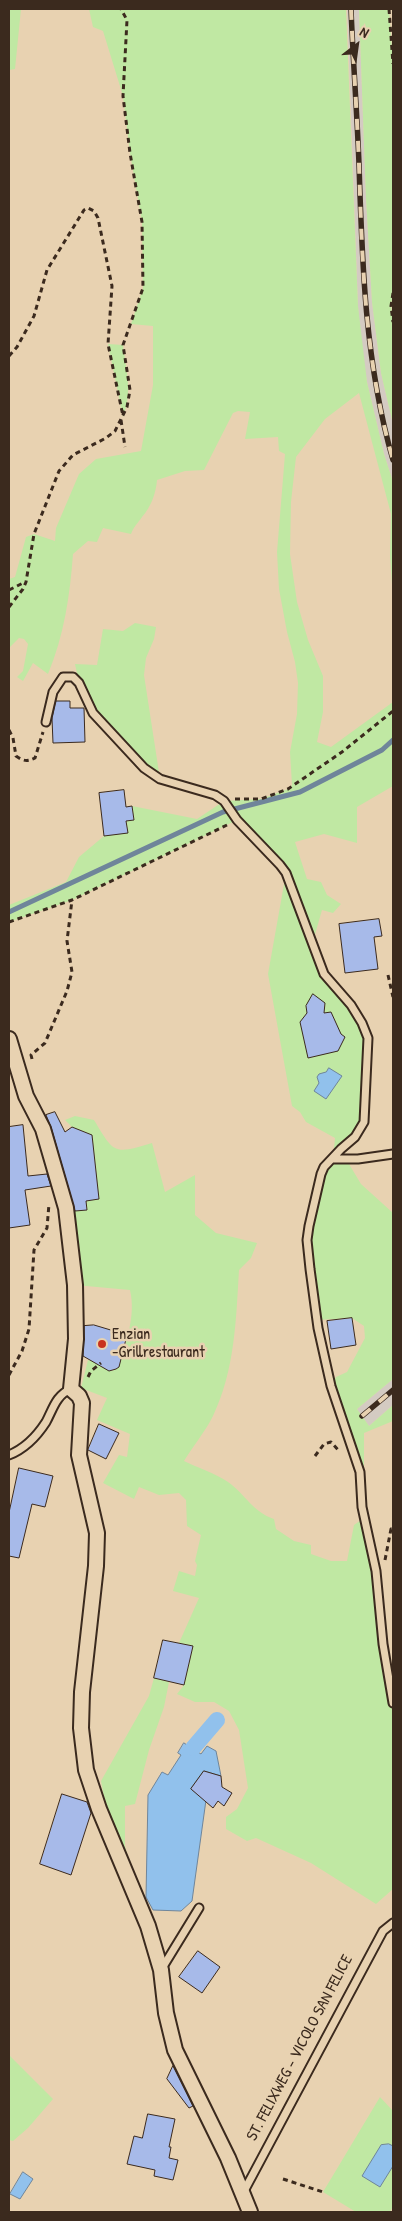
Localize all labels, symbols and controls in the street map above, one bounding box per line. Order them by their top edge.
north arrow [332,20,382,70]
text: N [357,21,373,42]
place label: Enzian -Grillrestaurant [112,1325,205,1363]
marker: Enzian -Grillrestaurant [96,1338,108,1350]
street label: ST. FELIXWEG - VICOLO SAN FELICE [243,1952,357,2144]

